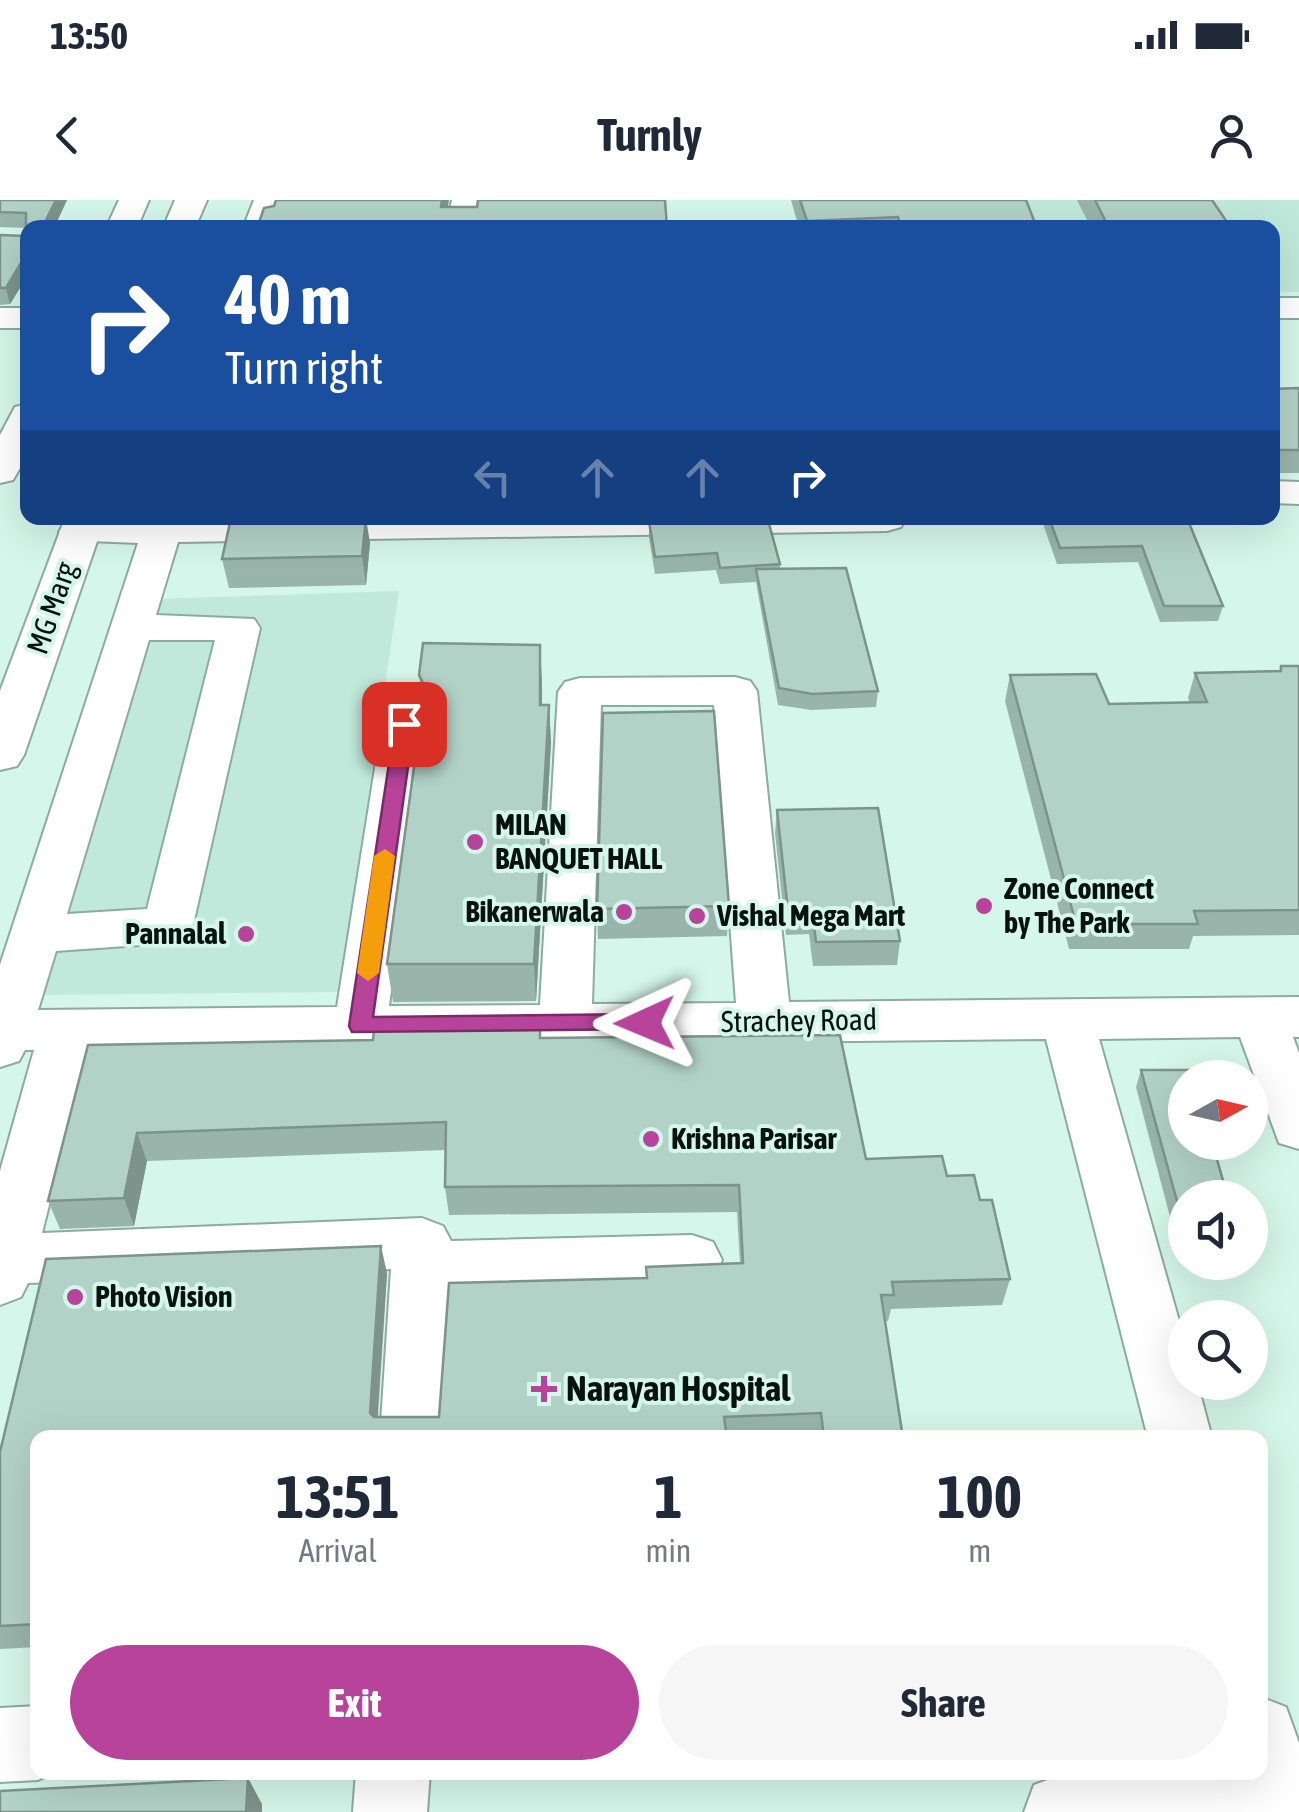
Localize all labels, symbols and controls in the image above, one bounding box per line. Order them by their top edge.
text: 13:50 [50,14,128,57]
icon: back [40,108,95,163]
icon: person [1204,108,1259,163]
text: Turnly [597,109,702,161]
text: 40 m [225,259,351,339]
icon: right [60,260,190,390]
text: Turn right [225,342,383,394]
icon: left [465,450,520,505]
icon: ahead [570,450,625,505]
icon: ahead [675,450,730,505]
icon: right [780,450,835,505]
street label: MG Marg [20,557,83,658]
pin [362,682,447,767]
icon: arrive [377,697,432,752]
place label: MILAN BANQUET HALL [495,807,663,875]
marker: MILAN BANQUET HALL [464,831,486,853]
place label: Zone Connect by The Park [1004,871,1154,939]
place label: Bikanerwala [465,894,604,928]
marker: Zone Connect by The Park [973,895,995,917]
place label: Vishal Mega Mart [716,898,905,932]
marker: Bikanerwala [613,901,635,923]
marker: Vishal Mega Mart [686,905,708,927]
place label: Pannalal [125,916,227,950]
marker: Pannalal [235,923,257,945]
position arrow [593,971,697,1075]
street label: Strachey Road [721,1002,877,1038]
north arrow [1168,1060,1268,1160]
map controls [1168,1060,1268,1400]
place label: Krishna Parisar [671,1121,838,1155]
marker: Krishna Parisar [640,1128,662,1150]
button: sound [1168,1180,1268,1280]
place label: Photo Vision [95,1279,233,1313]
marker: Photo Vision [64,1286,86,1308]
button: search [1168,1300,1268,1400]
place label: Narayan Hospital [566,1368,791,1408]
marker: Narayan Hospital [531,1376,557,1402]
text: 13:51 [276,1462,399,1531]
text: 1 [654,1462,683,1531]
text: 100 [937,1462,1022,1531]
text: Arrival [299,1532,377,1569]
text: min [645,1532,691,1569]
text: m [968,1532,991,1569]
button: Exit [70,1645,639,1760]
button: Share [659,1645,1228,1760]

